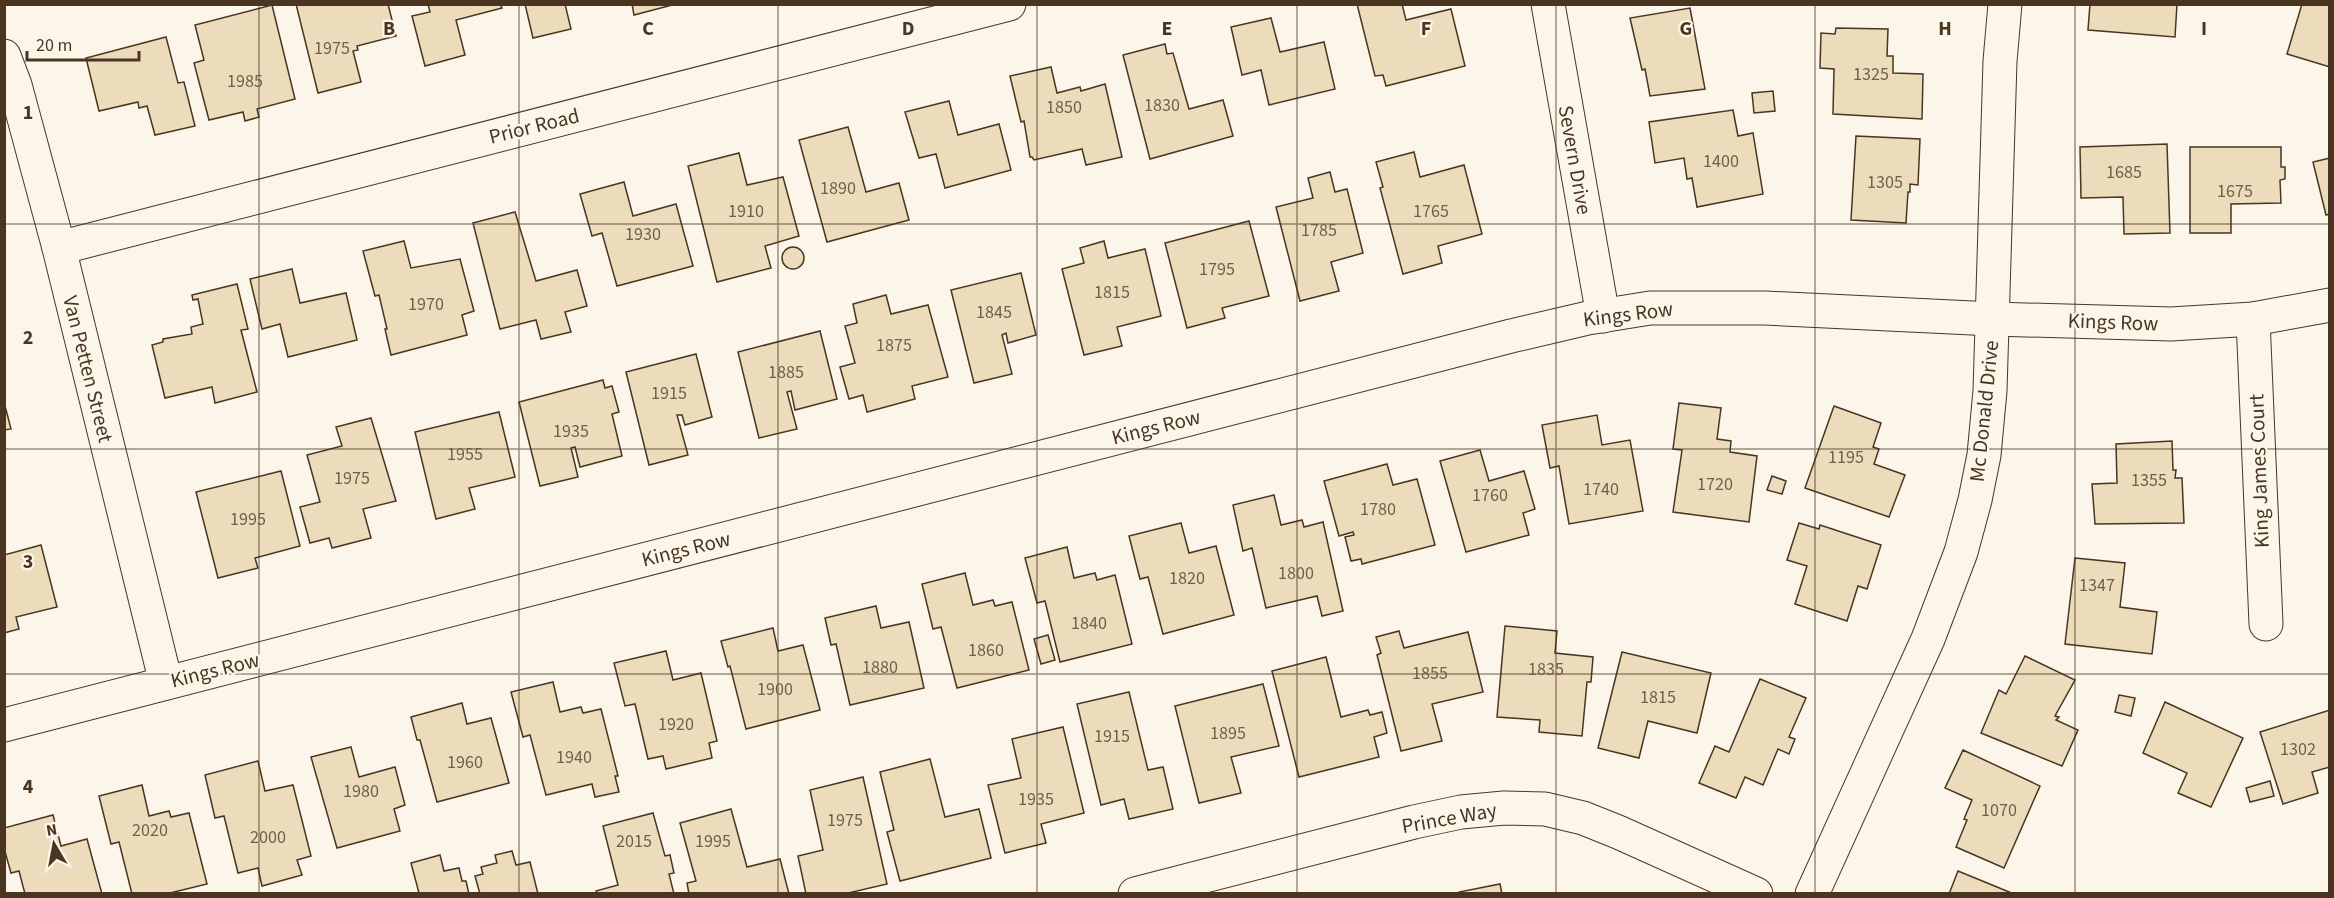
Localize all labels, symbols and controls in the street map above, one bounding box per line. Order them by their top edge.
text: B [383,15,395,43]
text: C [642,15,654,43]
text: D [902,15,914,43]
text: E [1162,15,1172,43]
text: F [1421,15,1431,43]
text: G [1680,15,1692,43]
text: H [1938,15,1952,43]
text: I [2201,15,2207,43]
scale bar [27,24,140,62]
text: 20 m [36,33,72,58]
house number: 1975 [314,36,350,61]
house number: 1325 [1853,62,1889,87]
house number: 1985 [227,69,263,94]
house number: 1830 [1144,93,1180,118]
house number: 1850 [1046,95,1082,120]
text: 1 [23,99,33,127]
street label: Prior Road [486,100,582,152]
street label: Severn Drive [1551,103,1599,217]
house number: 1400 [1703,149,1739,174]
house number: 1685 [2106,160,2142,185]
house number: 1305 [1867,170,1903,195]
house number: 1890 [820,176,856,201]
house number: 1675 [2217,179,2253,204]
house number: 1910 [728,199,764,224]
house number: 1765 [1413,199,1449,224]
house number: 1785 [1301,218,1337,243]
house number: 1930 [625,222,661,247]
house number: 1795 [1199,257,1235,282]
house number: 1815 [1094,280,1130,305]
street label: Van Petten Street [55,292,121,446]
house number: 1970 [408,292,444,317]
street label: Kings Row [1581,294,1675,334]
house number: 1845 [976,300,1012,325]
street label: Kings Row [2067,305,2159,339]
text: 2 [23,324,33,352]
house number: 1875 [876,333,912,358]
street label: Mc Donald Drive [1962,339,2006,483]
house number: 1885 [768,360,804,385]
house number: 1915 [651,381,687,406]
street label: King James Court [2241,393,2277,549]
street label: Kings Row [1108,401,1204,453]
house number: 1935 [553,419,589,444]
house number: 1955 [447,442,483,467]
house number: 1195 [1828,445,1864,470]
house number: 1975 [334,466,370,491]
house number: 1355 [2131,468,2167,493]
house number: 1720 [1697,472,1733,497]
house number: 1740 [1583,477,1619,502]
house number: 1760 [1472,483,1508,508]
house number: 1780 [1360,497,1396,522]
house number: 1995 [230,507,266,532]
street label: Kings Row [638,523,734,575]
text: 3 [23,548,33,576]
house number: 1800 [1278,561,1314,586]
house number: 1820 [1169,566,1205,591]
house number: 1347 [2079,573,2115,598]
house number: 1840 [1071,611,1107,636]
house number: 1860 [968,638,1004,663]
street label: Kings Row [167,644,263,696]
house number: 1880 [862,655,898,680]
house number: 1835 [1528,657,1564,682]
house number: 1855 [1412,661,1448,686]
house number: 1900 [757,677,793,702]
house number: 1815 [1640,685,1676,710]
house number: 1920 [658,712,694,737]
house number: 1895 [1210,721,1246,746]
house number: 1915 [1094,724,1130,749]
house number: 1302 [2280,737,2316,762]
house number: 1940 [556,745,592,770]
house number: 1960 [447,750,483,775]
text: 4 [23,773,34,801]
house number: 1980 [343,779,379,804]
house number: 1935 [1018,787,1054,812]
street label: Prince Way [1399,795,1499,841]
house number: 1070 [1981,798,2017,823]
house number: 1975 [827,808,863,833]
north arrow [24,814,84,874]
text: N [44,818,59,842]
house number: 2020 [132,818,168,843]
house number: 2000 [250,825,286,850]
house number: 2015 [616,829,652,854]
house number: 1995 [695,829,731,854]

